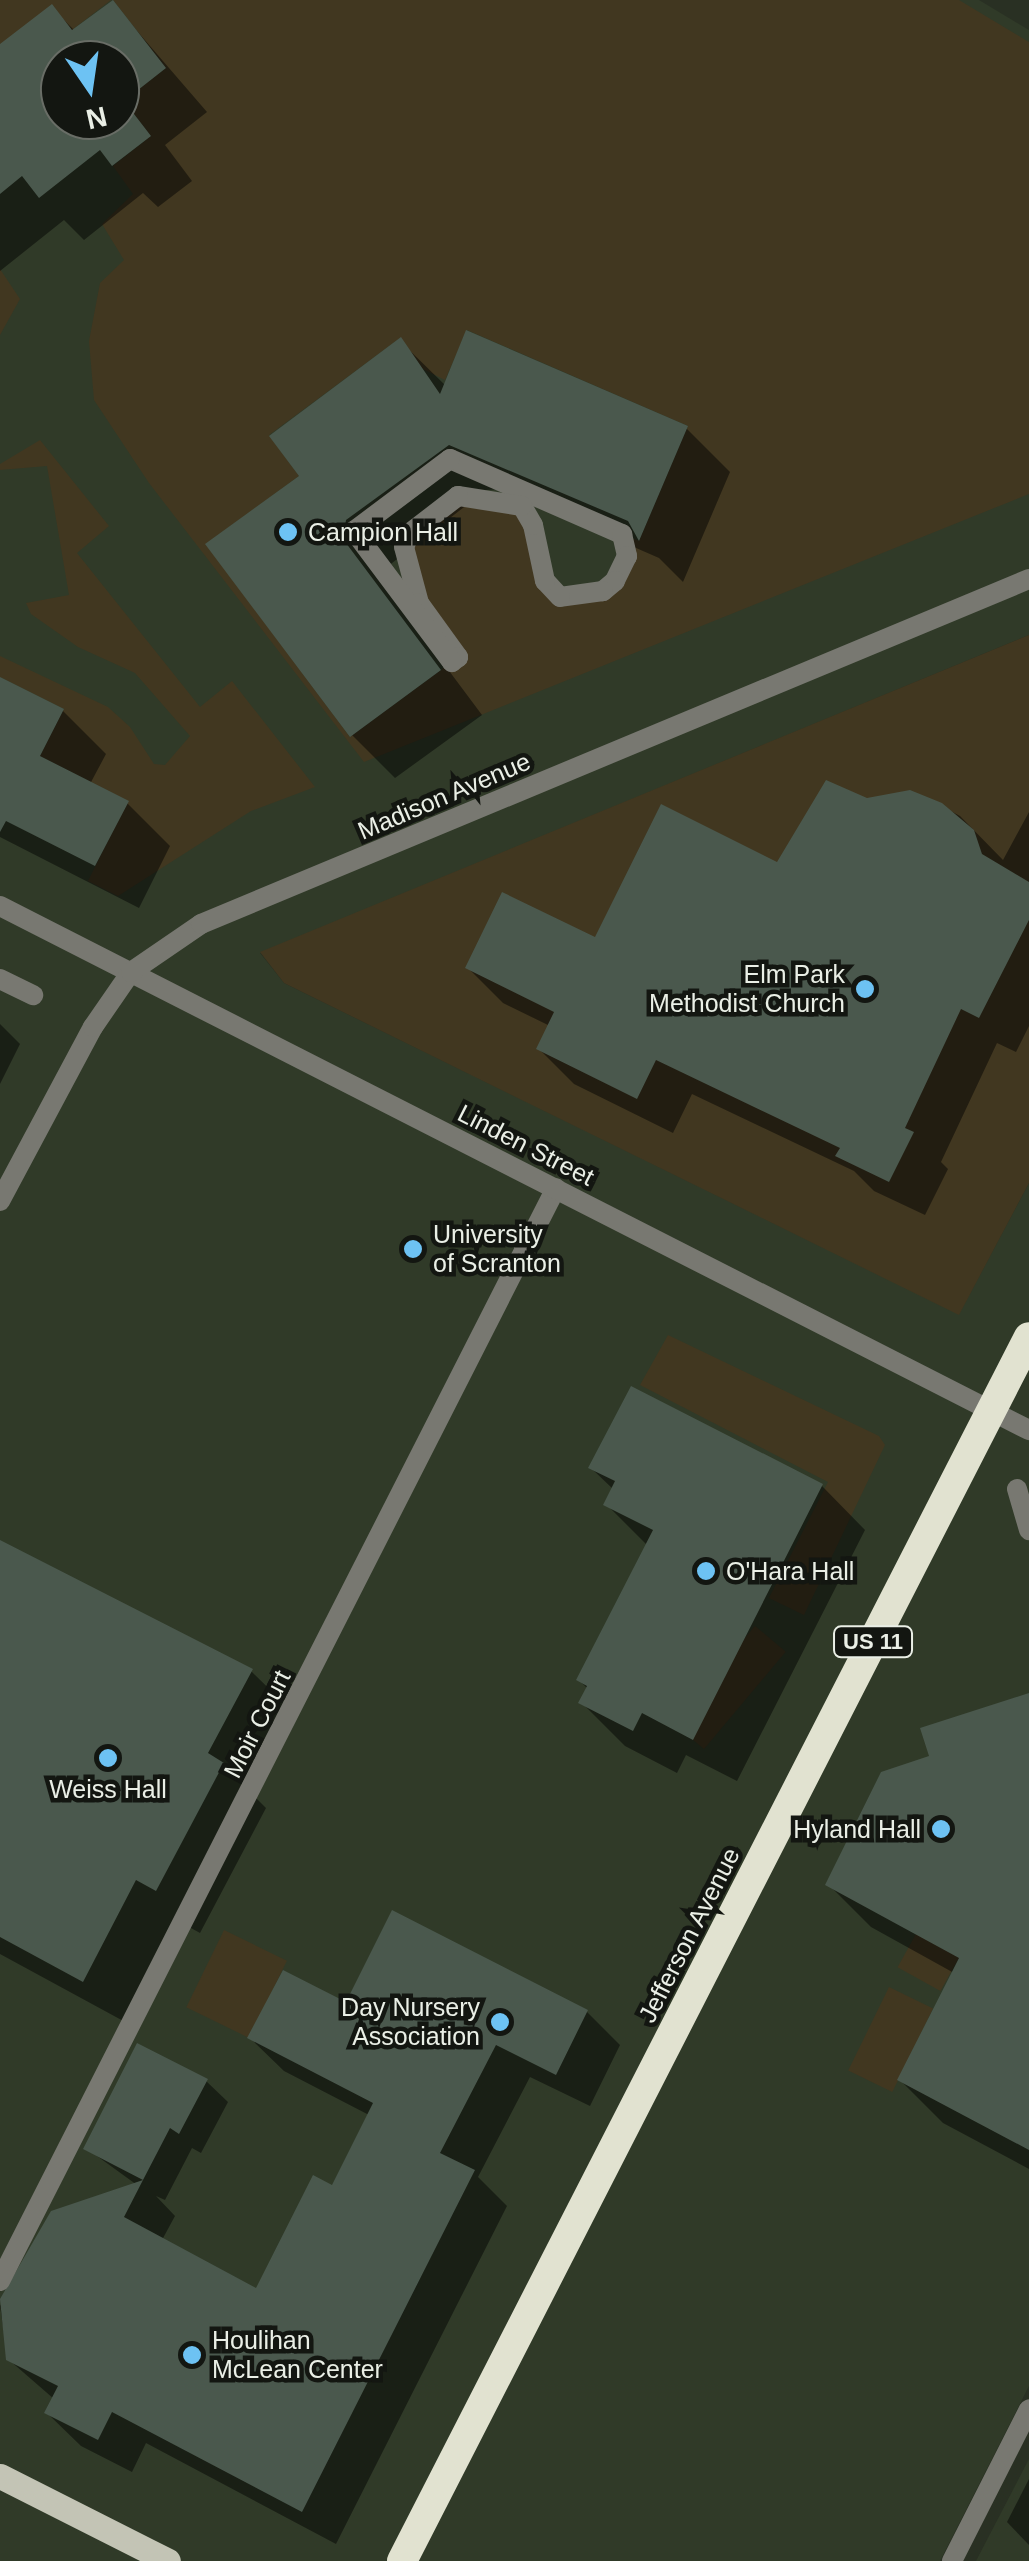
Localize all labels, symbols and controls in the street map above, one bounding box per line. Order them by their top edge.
north arrow [40,40,140,140]
text: N [83,100,110,135]
place label: Campion Hall [308,517,458,547]
marker: Campion Hall [277,521,299,543]
street label: Madison Avenue [353,746,535,846]
place label: Elm Park Methodist Church [649,960,845,1019]
marker: Elm Park Methodist Church [854,978,876,1000]
street label: Linden Street [453,1098,599,1192]
place label: University of Scranton [433,1220,561,1279]
marker: University of Scranton [402,1238,424,1260]
place label: O'Hara Hall [726,1556,854,1586]
marker: O'Hara Hall [695,1560,717,1582]
road number: US 11 [833,1625,913,1659]
street label: Moir Court [217,1665,297,1783]
marker: Weiss Hall [97,1747,119,1769]
place label: Weiss Hall [49,1774,167,1804]
place label: Hyland Hall [793,1814,921,1844]
marker: Hyland Hall [930,1818,952,1840]
street label: Jefferson Avenue [632,1842,746,2028]
place label: Day Nursery Association [341,1993,480,2052]
marker: Day Nursery Association [489,2011,511,2033]
place label: Houlihan McLean Center [212,2326,383,2385]
marker: Houlihan McLean Center [181,2344,203,2366]

